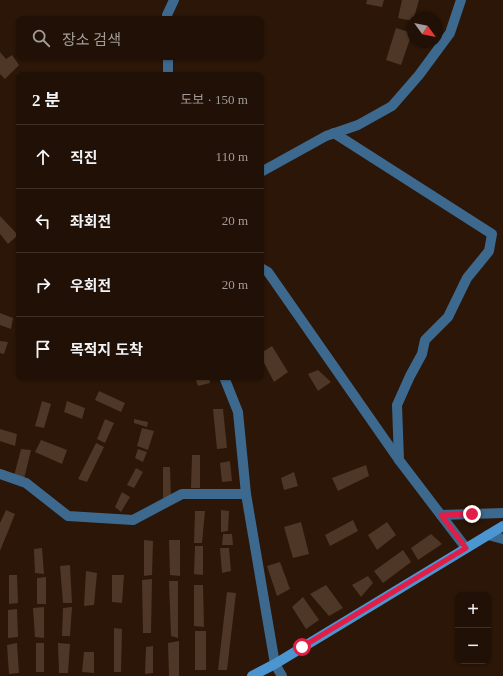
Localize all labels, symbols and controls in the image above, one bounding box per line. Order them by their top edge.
north arrow [407,12,443,48]
search box [16,16,264,60]
icon: search [30,27,52,49]
text: 장소 검색 [62,32,121,48]
text: 2 분 [32,91,60,110]
text: 도보 · 150 m [180,92,248,107]
icon: ahead [32,146,54,168]
text: 110 m [216,149,248,164]
text: 직진 [70,150,98,166]
icon: left [32,210,54,232]
text: 20 m [222,213,248,228]
text: 좌회전 [70,214,111,230]
icon: right [32,274,54,296]
text: 20 m [222,277,248,292]
text: 우회전 [70,278,111,294]
icon: arrive [32,338,54,360]
text: 목적지 도착 [70,342,143,358]
route end [463,505,481,523]
map controls [455,592,491,664]
button: + [455,592,491,628]
button: − [455,628,491,664]
route start [293,638,311,656]

